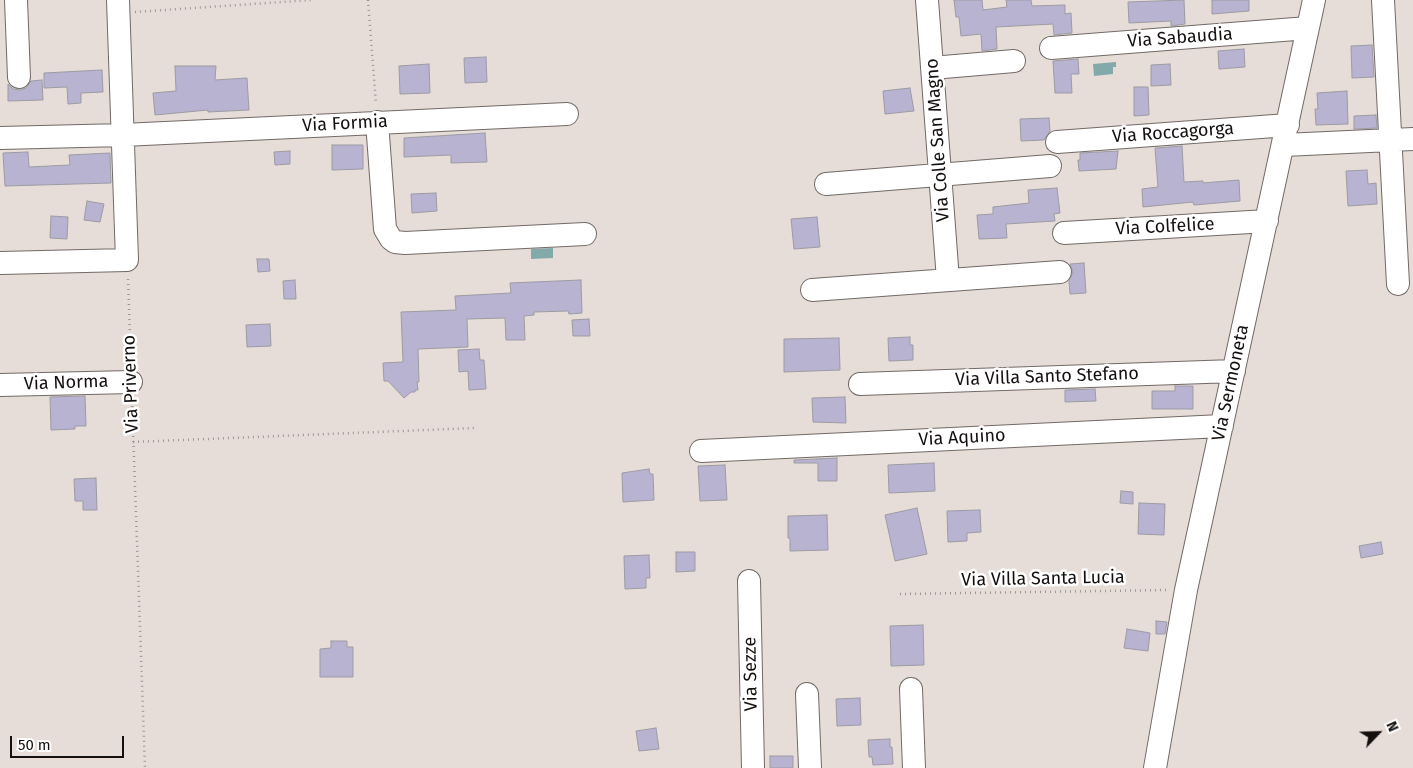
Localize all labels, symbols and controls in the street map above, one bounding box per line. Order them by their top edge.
street label: Via Sabaudia [1127,24,1233,52]
street label: Via Colle San Magno [922,58,954,222]
street label: Via Formia [302,111,388,137]
street label: Via Roccagorga [1111,118,1235,148]
street label: Via Colfelice [1115,214,1215,240]
street label: Via Sermoneta [1208,323,1254,443]
street label: Via Priverno [118,334,144,434]
street label: Via Villa Santo Stefano [955,363,1139,391]
street label: Via Norma [23,371,109,395]
street label: Via Aquino [918,425,1006,451]
street label: Via Villa Santa Lucia [961,567,1125,591]
street label: Via Sezze [740,637,762,711]
north arrow [1353,708,1403,758]
text: N [1383,719,1402,734]
scale bar [12,726,126,758]
text: 50 m [18,736,51,754]

